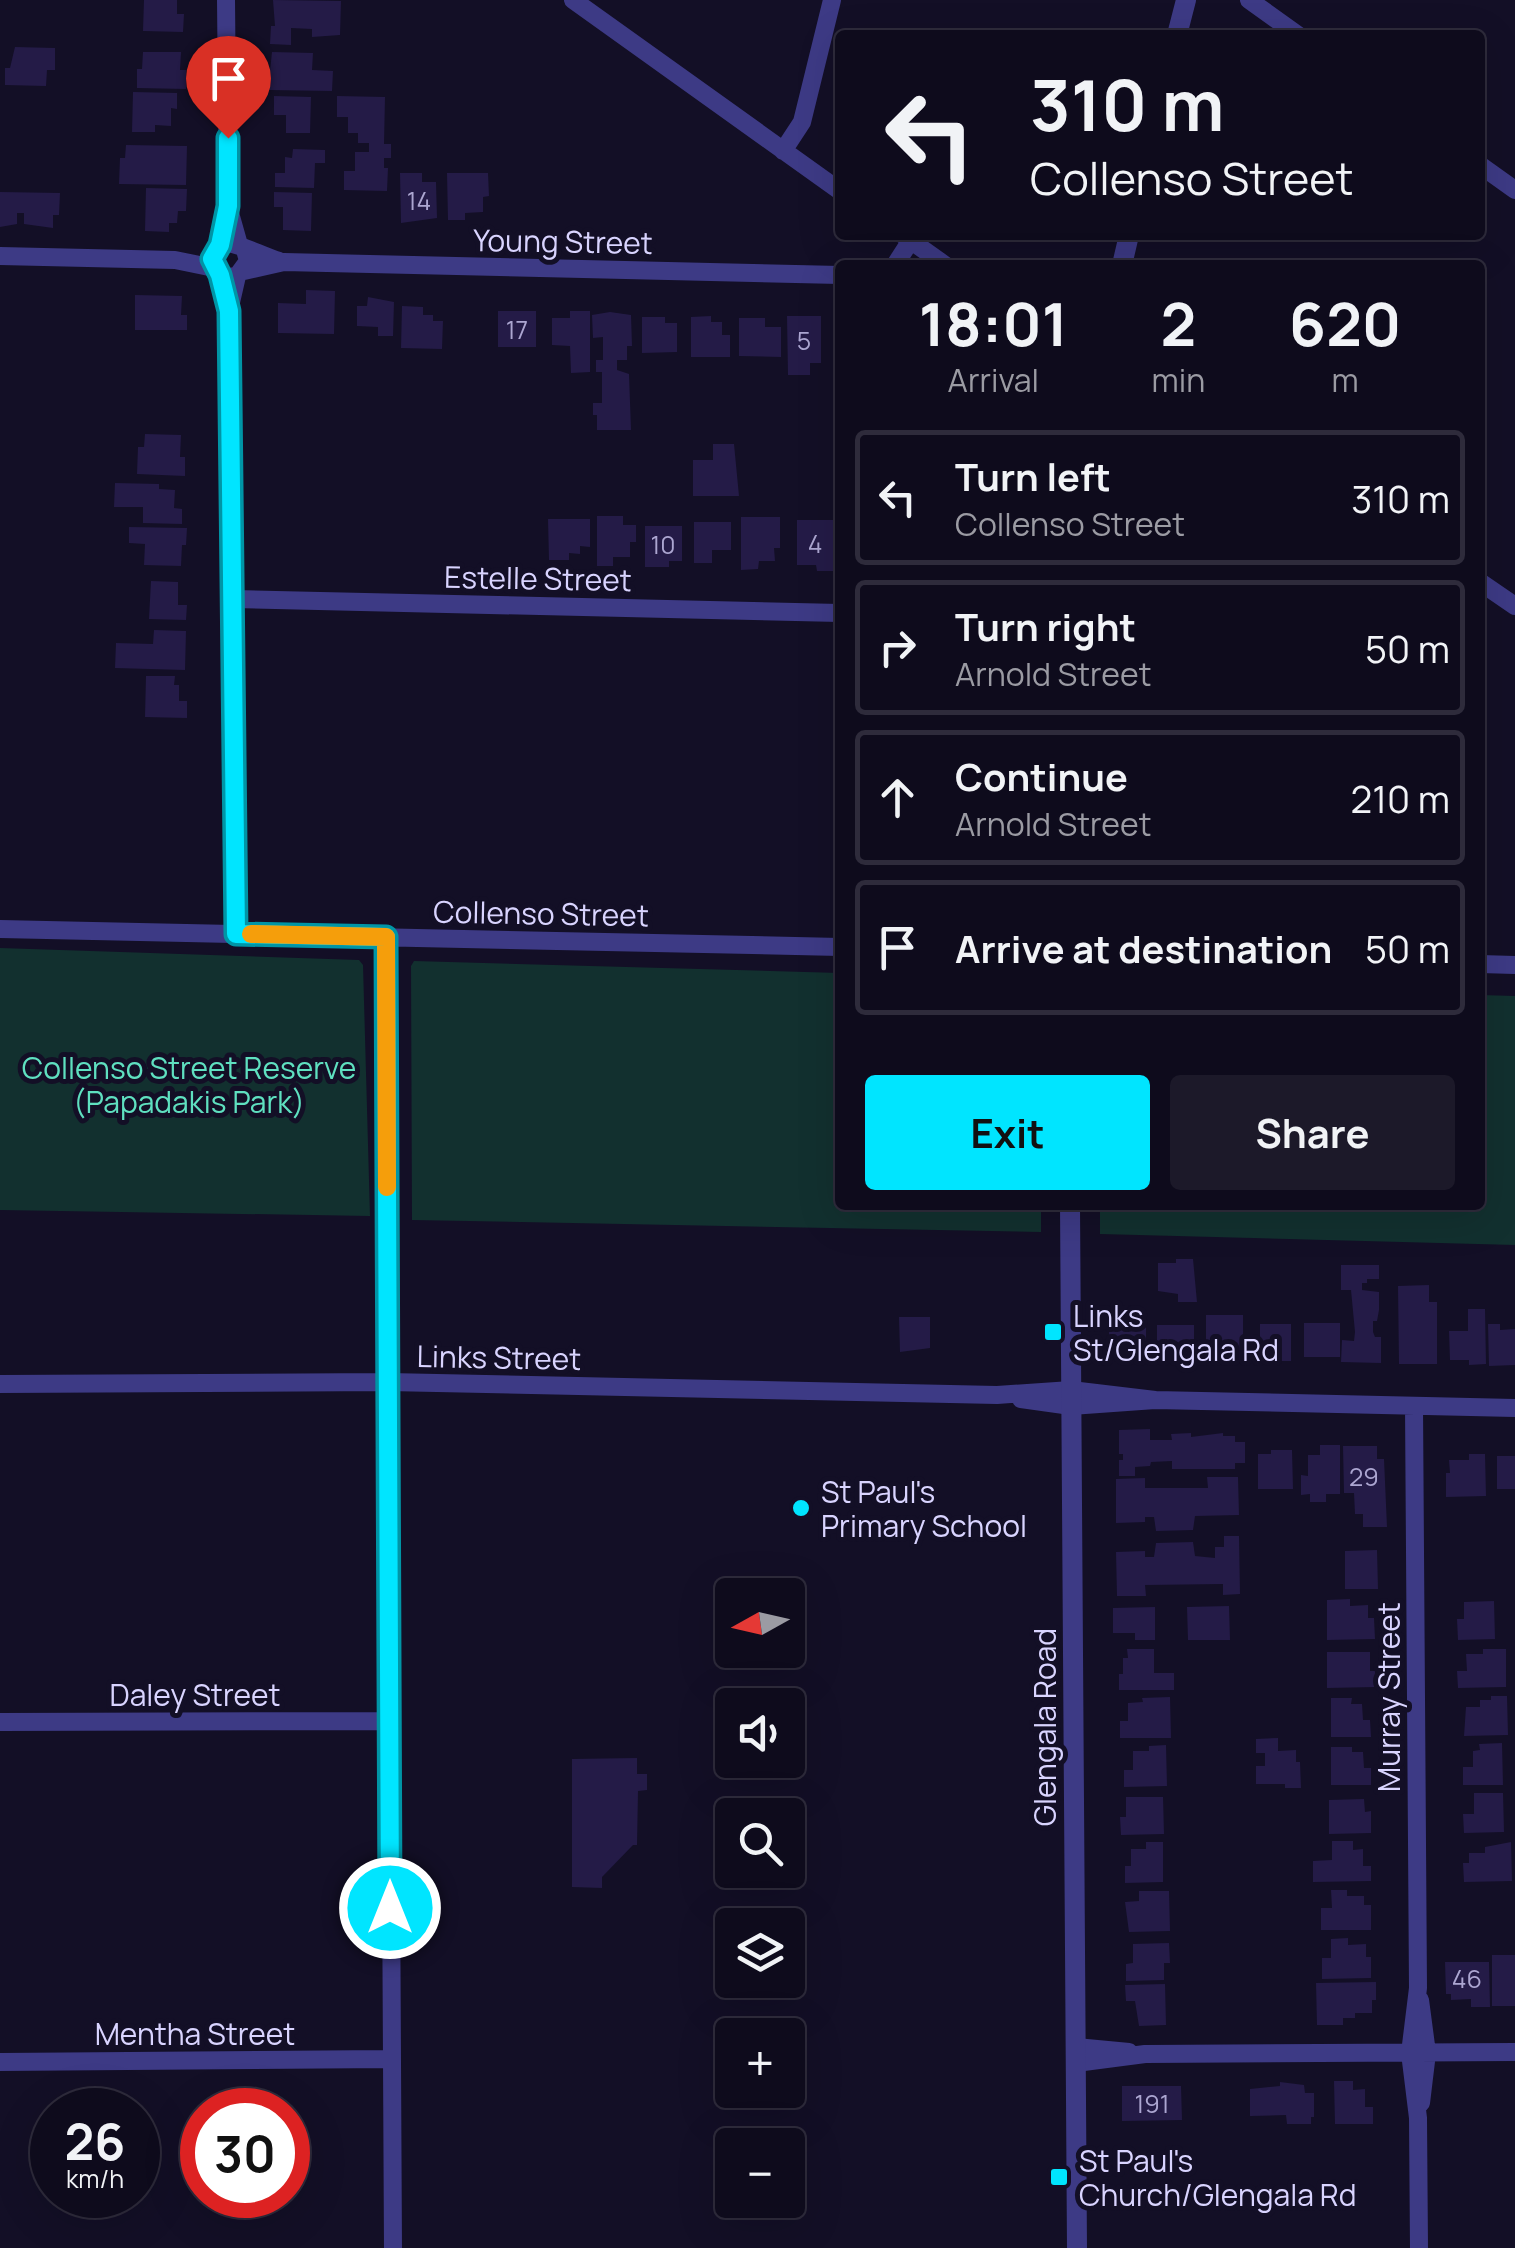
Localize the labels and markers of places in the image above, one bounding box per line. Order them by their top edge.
pin [186,36,271,139]
place label: Links St/Glengala Rd [1073,1295,1279,1370]
marker: Links St/Glengala Rd [1042,1321,1064,1343]
place label: St Paul's Primary School [821,1471,1027,1546]
marker: St Paul's Primary School [790,1497,812,1519]
place label: St Paul's Church/Glengala Rd [1079,2140,1357,2215]
marker: St Paul's Church/Glengala Rd [1048,2166,1070,2188]

